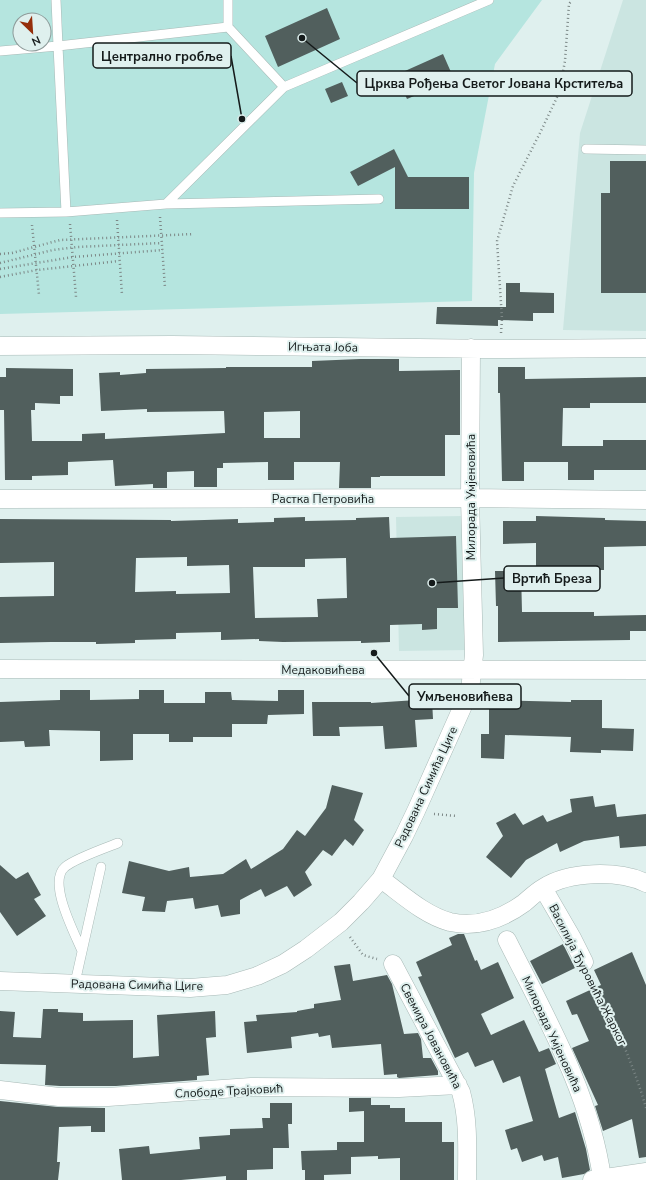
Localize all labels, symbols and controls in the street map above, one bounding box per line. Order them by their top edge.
north arrow [12,12,52,52]
text: N [29,32,43,49]
callout: Централно гробље [93,43,231,68]
text: Централно гробље [101,48,223,66]
callout: Црква Рођења Светог Јована Крститеља [357,71,632,96]
text: Црква Рођења Светог Јована Крститеља [365,75,623,93]
street label: Игњата Јоба [288,338,358,356]
street label: Милорада Умјеновића [463,434,479,560]
street label: Растка Петровића [272,491,374,507]
callout: Вртић Бреза [504,566,600,591]
text: Вртић Бреза [512,570,592,588]
street label: Медаковићева [281,662,365,678]
callout: Умљеновићева [409,684,521,709]
text: Умљеновићева [416,688,513,706]
street label: Радована Симића Циге [391,724,461,850]
street label: Василија Ђуровића Жарког [545,901,631,1050]
street label: Милорада Умјеновића [518,973,586,1095]
street label: Радована Симића Циге [71,976,203,994]
street label: Свемира Јовановића [396,980,466,1092]
street label: Слободе Трајковић [174,1080,284,1102]

